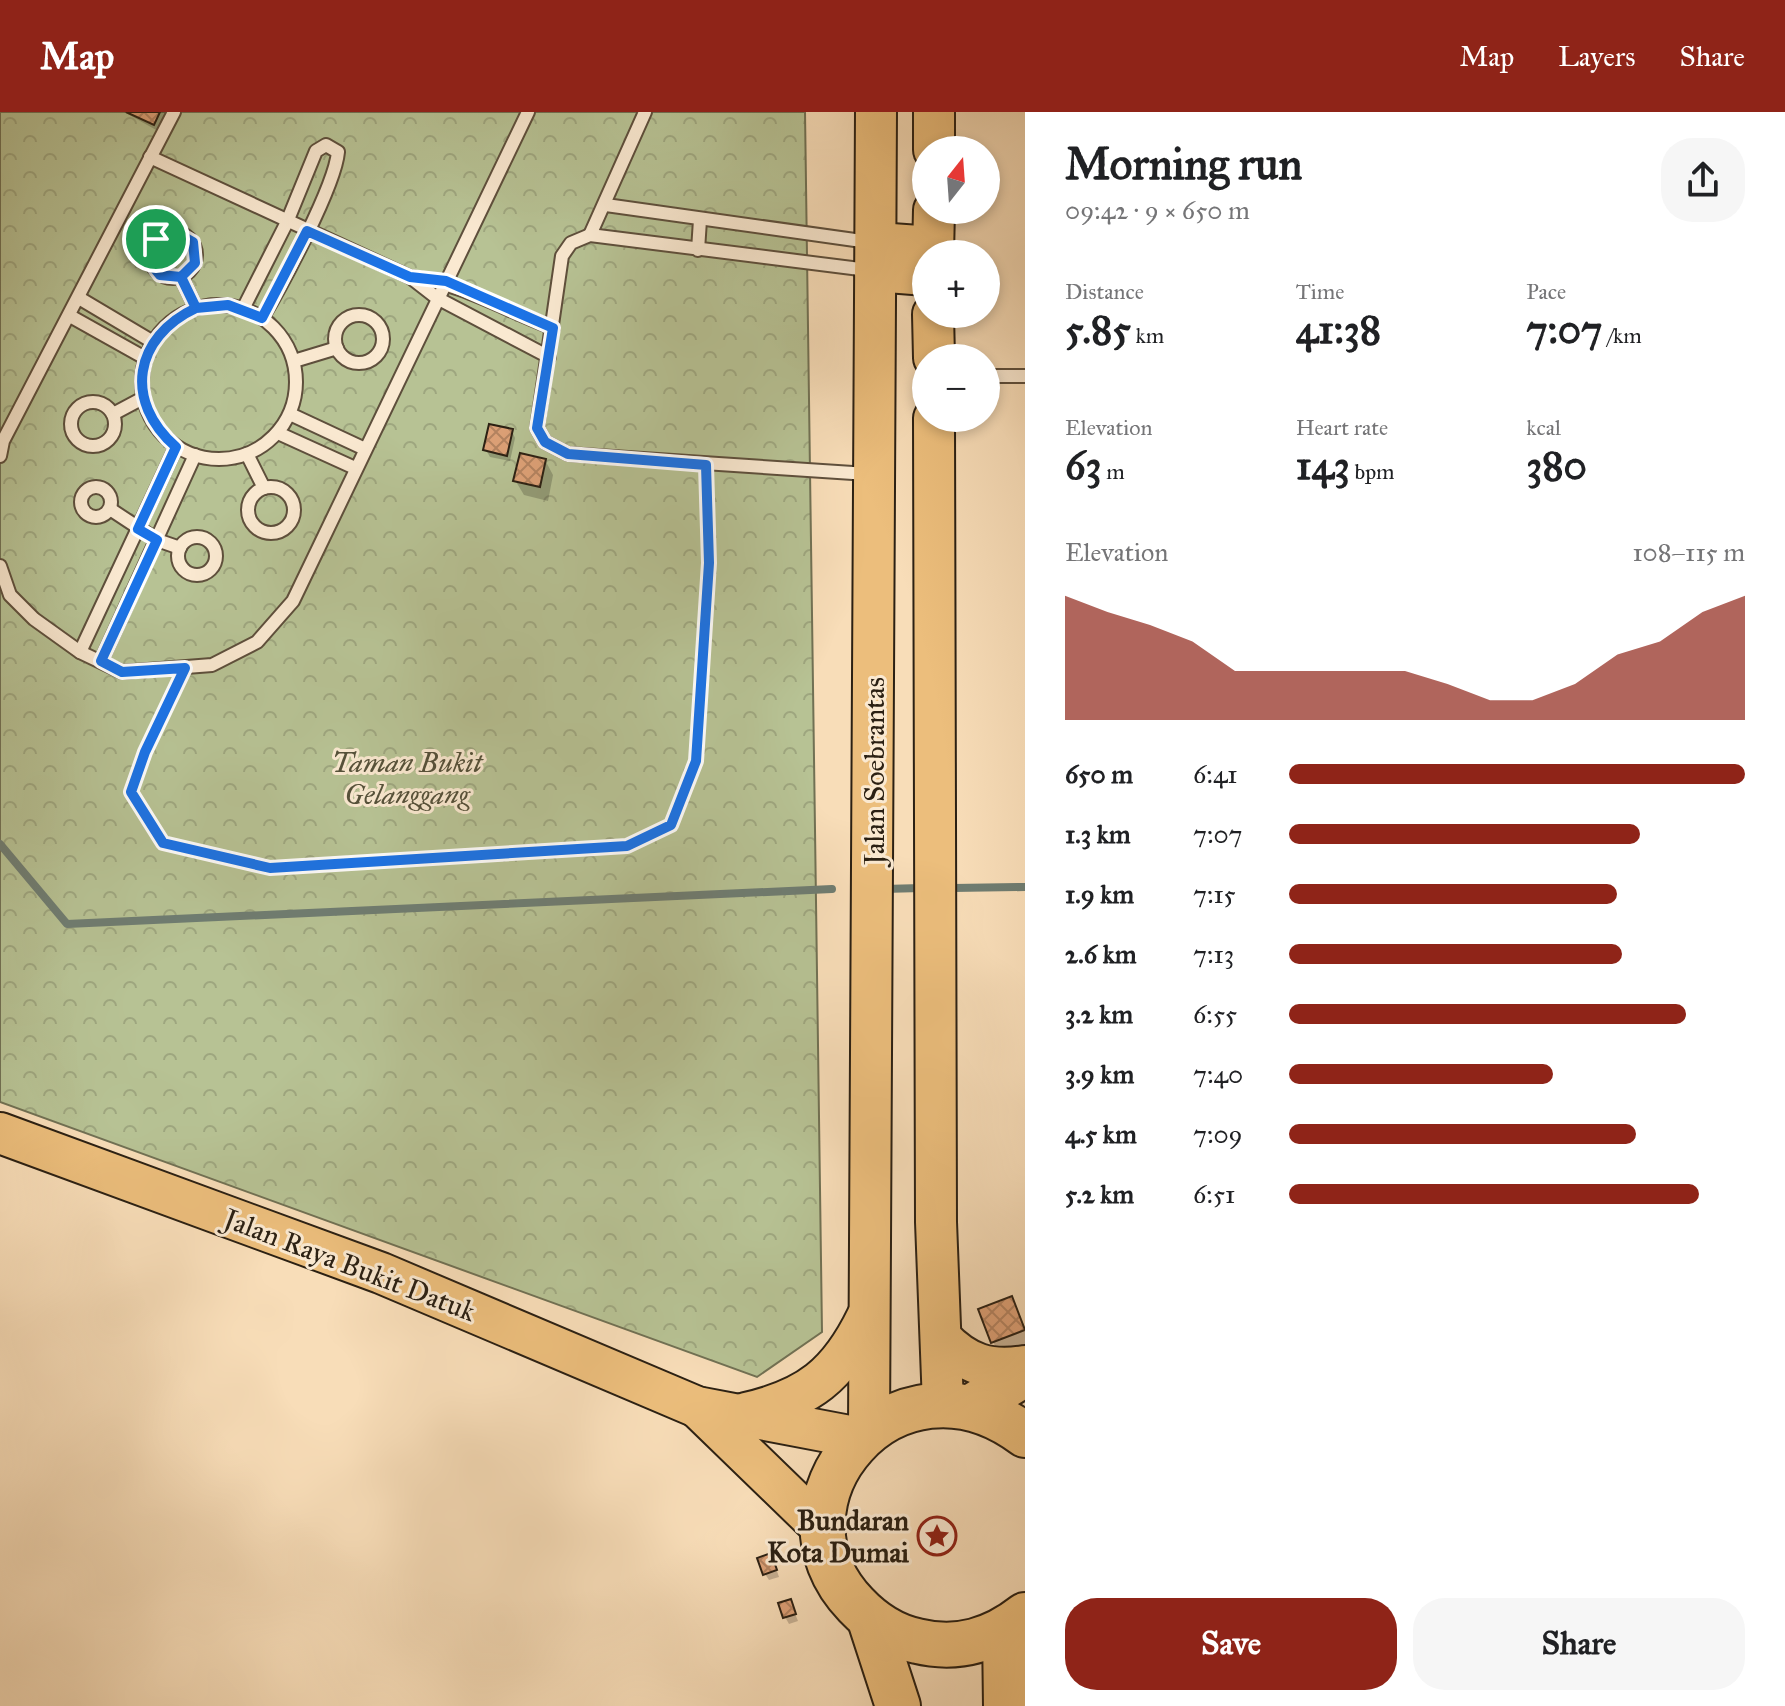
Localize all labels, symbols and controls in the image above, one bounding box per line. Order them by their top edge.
text: Map [40,33,114,79]
text: Map [1459,39,1514,74]
text: Layers [1558,39,1636,74]
text: Share [1680,39,1745,74]
north arrow [912,136,1000,224]
map controls [912,136,1000,432]
text: Morning run [1065,137,1302,191]
button: share [1661,138,1745,222]
text: 09:42 · 9 × 650 m [1065,194,1250,226]
pin [122,205,190,273]
icon: arrive [134,217,178,261]
button: + [912,240,1000,328]
text: Distance [1065,278,1144,305]
text: Time [1296,278,1344,305]
text: Pace [1526,278,1566,305]
text: 5.85 [1065,305,1131,354]
text: 41:38 [1296,305,1381,354]
text: 7:07 [1526,305,1602,354]
text: km [1131,322,1164,349]
text: /km [1602,322,1642,349]
button: − [912,344,1000,432]
text: Elevation [1065,414,1152,441]
text: Heart rate [1296,414,1388,441]
text: kcal [1526,414,1561,441]
text: 63 [1065,441,1102,490]
text: 143 [1296,441,1350,490]
text: 380 [1526,441,1587,490]
text: m [1102,458,1125,485]
text: bpm [1350,458,1395,485]
text: Elevation [1065,536,1168,568]
text: 108–115 m [1632,536,1745,568]
street label: Jalan Soebrantas [857,677,892,868]
park label: Taman Bukit Gelanggang [332,745,484,812]
text: 650 m [1065,758,1133,790]
text: 6:41 [1193,758,1238,790]
text: 1.3 km [1065,818,1131,850]
text: 7:07 [1193,818,1242,850]
text: 1.9 km [1065,878,1134,910]
text: 7:15 [1193,878,1236,910]
text: 2.6 km [1065,938,1137,970]
text: 7:13 [1193,938,1234,970]
text: 3.2 km [1065,998,1133,1030]
text: 6:55 [1193,998,1237,1030]
text: 3.9 km [1065,1058,1134,1090]
text: 7:40 [1193,1058,1243,1090]
text: 4.5 km [1065,1118,1137,1150]
text: 7:09 [1193,1118,1243,1150]
text: 5.2 km [1065,1178,1134,1210]
text: 6:51 [1193,1178,1235,1210]
street label: Jalan Raya Bukit Datuk [216,1200,481,1329]
place label: Bundaran Kota Dumai [767,1503,909,1570]
place icon: Bundaran Kota Dumai [916,1515,958,1557]
button: Save [1065,1598,1397,1690]
button: Share [1413,1598,1745,1690]

